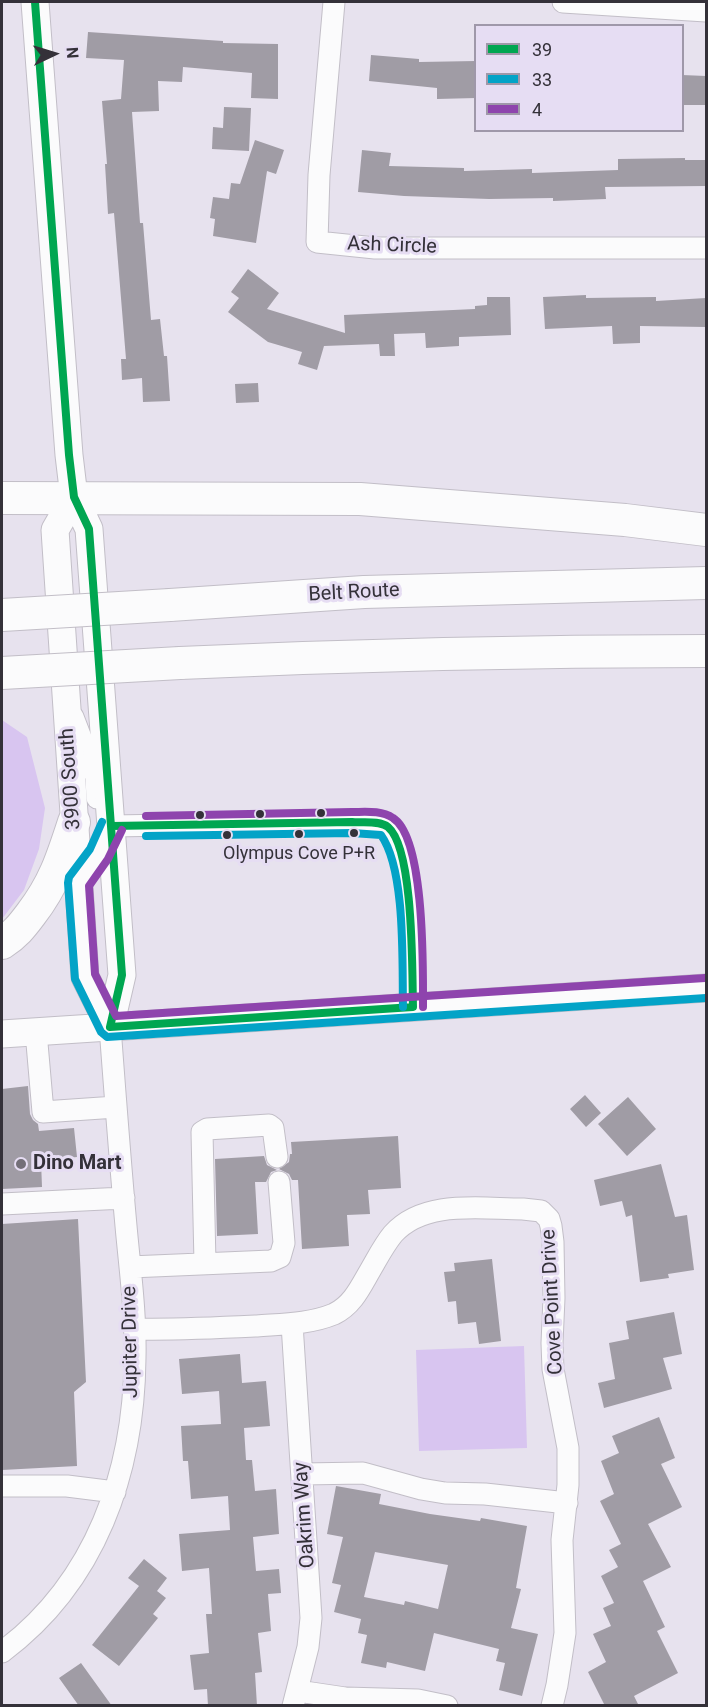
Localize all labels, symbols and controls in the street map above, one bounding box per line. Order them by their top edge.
north arrow [24,24,84,84]
legend [474,24,684,132]
text: 39 [532,39,552,60]
text: N [63,46,82,59]
text: 33 [532,69,552,90]
text: 4 [532,99,542,120]
street label: Ash Circle [347,232,437,260]
street label: Belt Route [308,579,400,607]
street label: 3900 South [55,727,87,831]
unlabelled marker [315,807,327,819]
unlabelled marker [254,808,266,820]
unlabelled marker [194,809,206,821]
unlabelled marker [348,827,360,839]
marker: Olympus Cove P+R [293,828,305,840]
unlabelled marker [221,829,233,841]
place label: Olympus Cove P+R [223,843,375,865]
place label: Dino Mart [33,1152,122,1176]
marker: Dino Mart [14,1157,28,1171]
street label: Cove Point Drive [537,1229,569,1375]
street label: Jupiter Drive [118,1286,144,1398]
street label: Oakrim Way [289,1461,321,1569]

